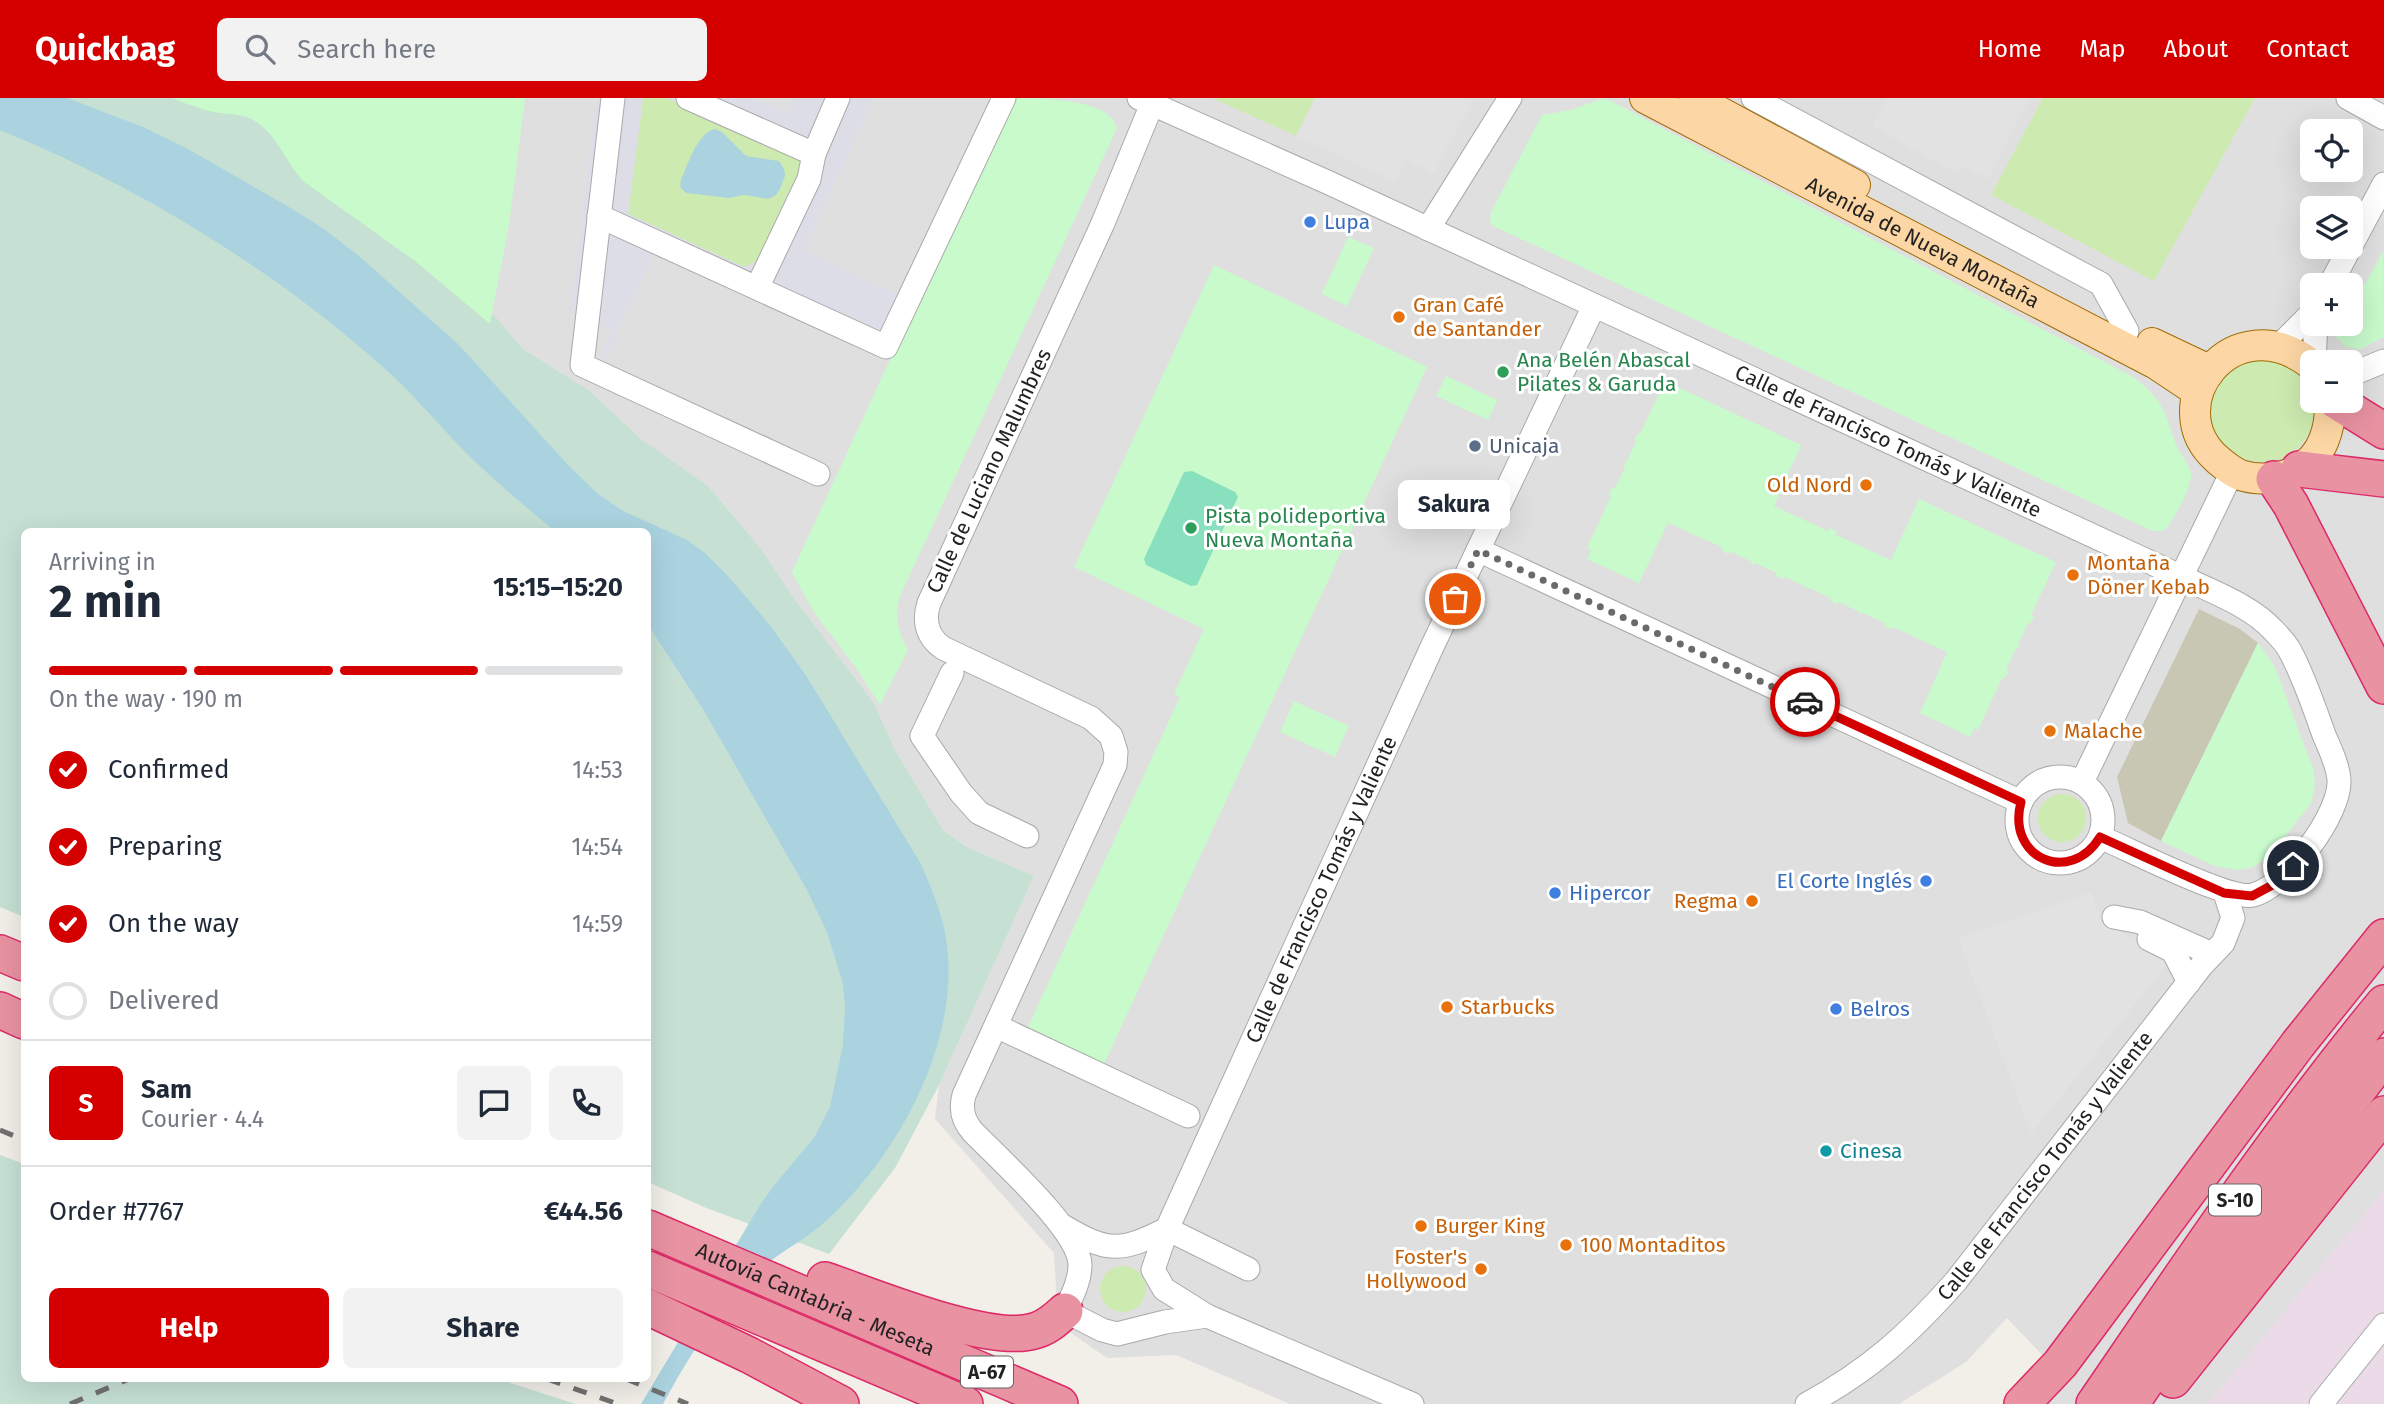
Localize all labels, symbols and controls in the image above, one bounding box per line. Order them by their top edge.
search box [217,18,707,81]
text: Quickbag [35,29,175,69]
icon: search [241,30,279,68]
text: Search here [297,34,436,65]
text: Home [1978,35,2042,63]
text: Map [2080,35,2126,63]
text: About [2164,35,2228,63]
text: Contact [2266,35,2349,63]
map controls [2300,119,2363,413]
button: locate [2300,119,2363,182]
street label: Avenida de Nueva Montaña [1801,171,2044,314]
button: layers [2300,196,2363,259]
place label: Lupa [1324,209,1370,235]
marker: Lupa [1302,214,1318,230]
button: + [2300,273,2363,336]
place label: Gran Café de Santander [1413,292,1541,342]
marker: Gran Café de Santander [1391,309,1407,325]
street label: Calle de Luciano Malumbres [921,345,1057,597]
place label: Ana Belén Abascal Pilates & Garuda [1517,347,1690,397]
button: − [2300,350,2363,413]
street label: Calle de Francisco Tomás y Valiente [1731,359,2045,523]
marker: Ana Belén Abascal Pilates & Garuda [1495,364,1511,380]
place label: Unicaja [1489,433,1559,459]
marker: Unicaja [1467,438,1483,454]
place label: Old Nord [1767,472,1852,498]
marker: Old Nord [1858,477,1874,493]
callout: Sakura [1399,480,1511,529]
text: Sakura [1418,490,1490,518]
place label: Pista polideportiva Nueva Montaña [1205,503,1386,553]
marker: Pista polideportiva Nueva Montaña [1183,520,1199,536]
text: Arriving in [49,548,156,576]
place label: Montaña Döner Kebab [2087,550,2210,600]
marker: Montaña Döner Kebab [2065,567,2081,583]
pin [1425,569,1485,629]
text: 15:15–15:20 [493,572,623,603]
text: 2 min [49,574,162,629]
icon: bag [1436,580,1474,618]
courier [1770,667,1840,737]
icon: car [1786,683,1824,721]
text: On the way · 190 m [49,685,243,713]
place label: Malache [2064,718,2143,744]
marker: Malache [2042,723,2058,739]
street label: Calle de Francisco Tomás y Valiente [1240,732,1403,1047]
icon: check [49,751,87,789]
text: Confirmed [108,754,229,785]
text: 14:53 [572,756,623,784]
icon: check [49,828,87,866]
text: Preparing [108,831,221,862]
text: 14:54 [571,833,623,861]
pin [2263,836,2323,896]
icon: home [2274,847,2312,885]
place label: El Corte Inglés [1776,868,1912,894]
marker: El Corte Inglés [1918,873,1934,889]
place label: Hipercor [1569,880,1651,906]
marker: Hipercor [1547,885,1563,901]
place label: Regma [1674,888,1738,914]
marker: Regma [1744,893,1760,909]
icon: check [49,905,87,943]
text: On the way [108,908,239,939]
text: 14:59 [572,910,623,938]
text: Delivered [108,985,220,1016]
place label: Starbucks [1461,994,1555,1020]
place label: Belros [1850,996,1910,1022]
marker: Starbucks [1439,999,1455,1015]
marker: Belros [1828,1001,1844,1017]
street label: Calle de Francisco Tomás y Valiente [1932,1026,2159,1306]
button: chat [457,1066,531,1140]
button: phone [549,1066,623,1140]
text: Sam [141,1074,192,1105]
text: S [79,1088,93,1119]
text: Courier · 4.4 [141,1105,264,1133]
place label: Cinesa [1840,1138,1902,1164]
marker: Cinesa [1818,1143,1834,1159]
road number: S-10 [2209,1184,2261,1216]
text: Order #7767 [49,1196,184,1227]
text: €44.56 [544,1196,623,1227]
place label: Burger King [1435,1213,1545,1239]
marker: Burger King [1413,1218,1429,1234]
place label: 100 Montaditos [1580,1232,1726,1258]
street label: Autovía Cantabria - Meseta [692,1237,939,1362]
marker: 100 Montaditos [1558,1237,1574,1253]
place label: Foster's Hollywood [1366,1244,1467,1294]
marker: Foster's Hollywood [1473,1261,1489,1277]
button: Help [49,1288,329,1368]
button: Share [343,1288,623,1368]
road number: A-67 [961,1356,1013,1388]

